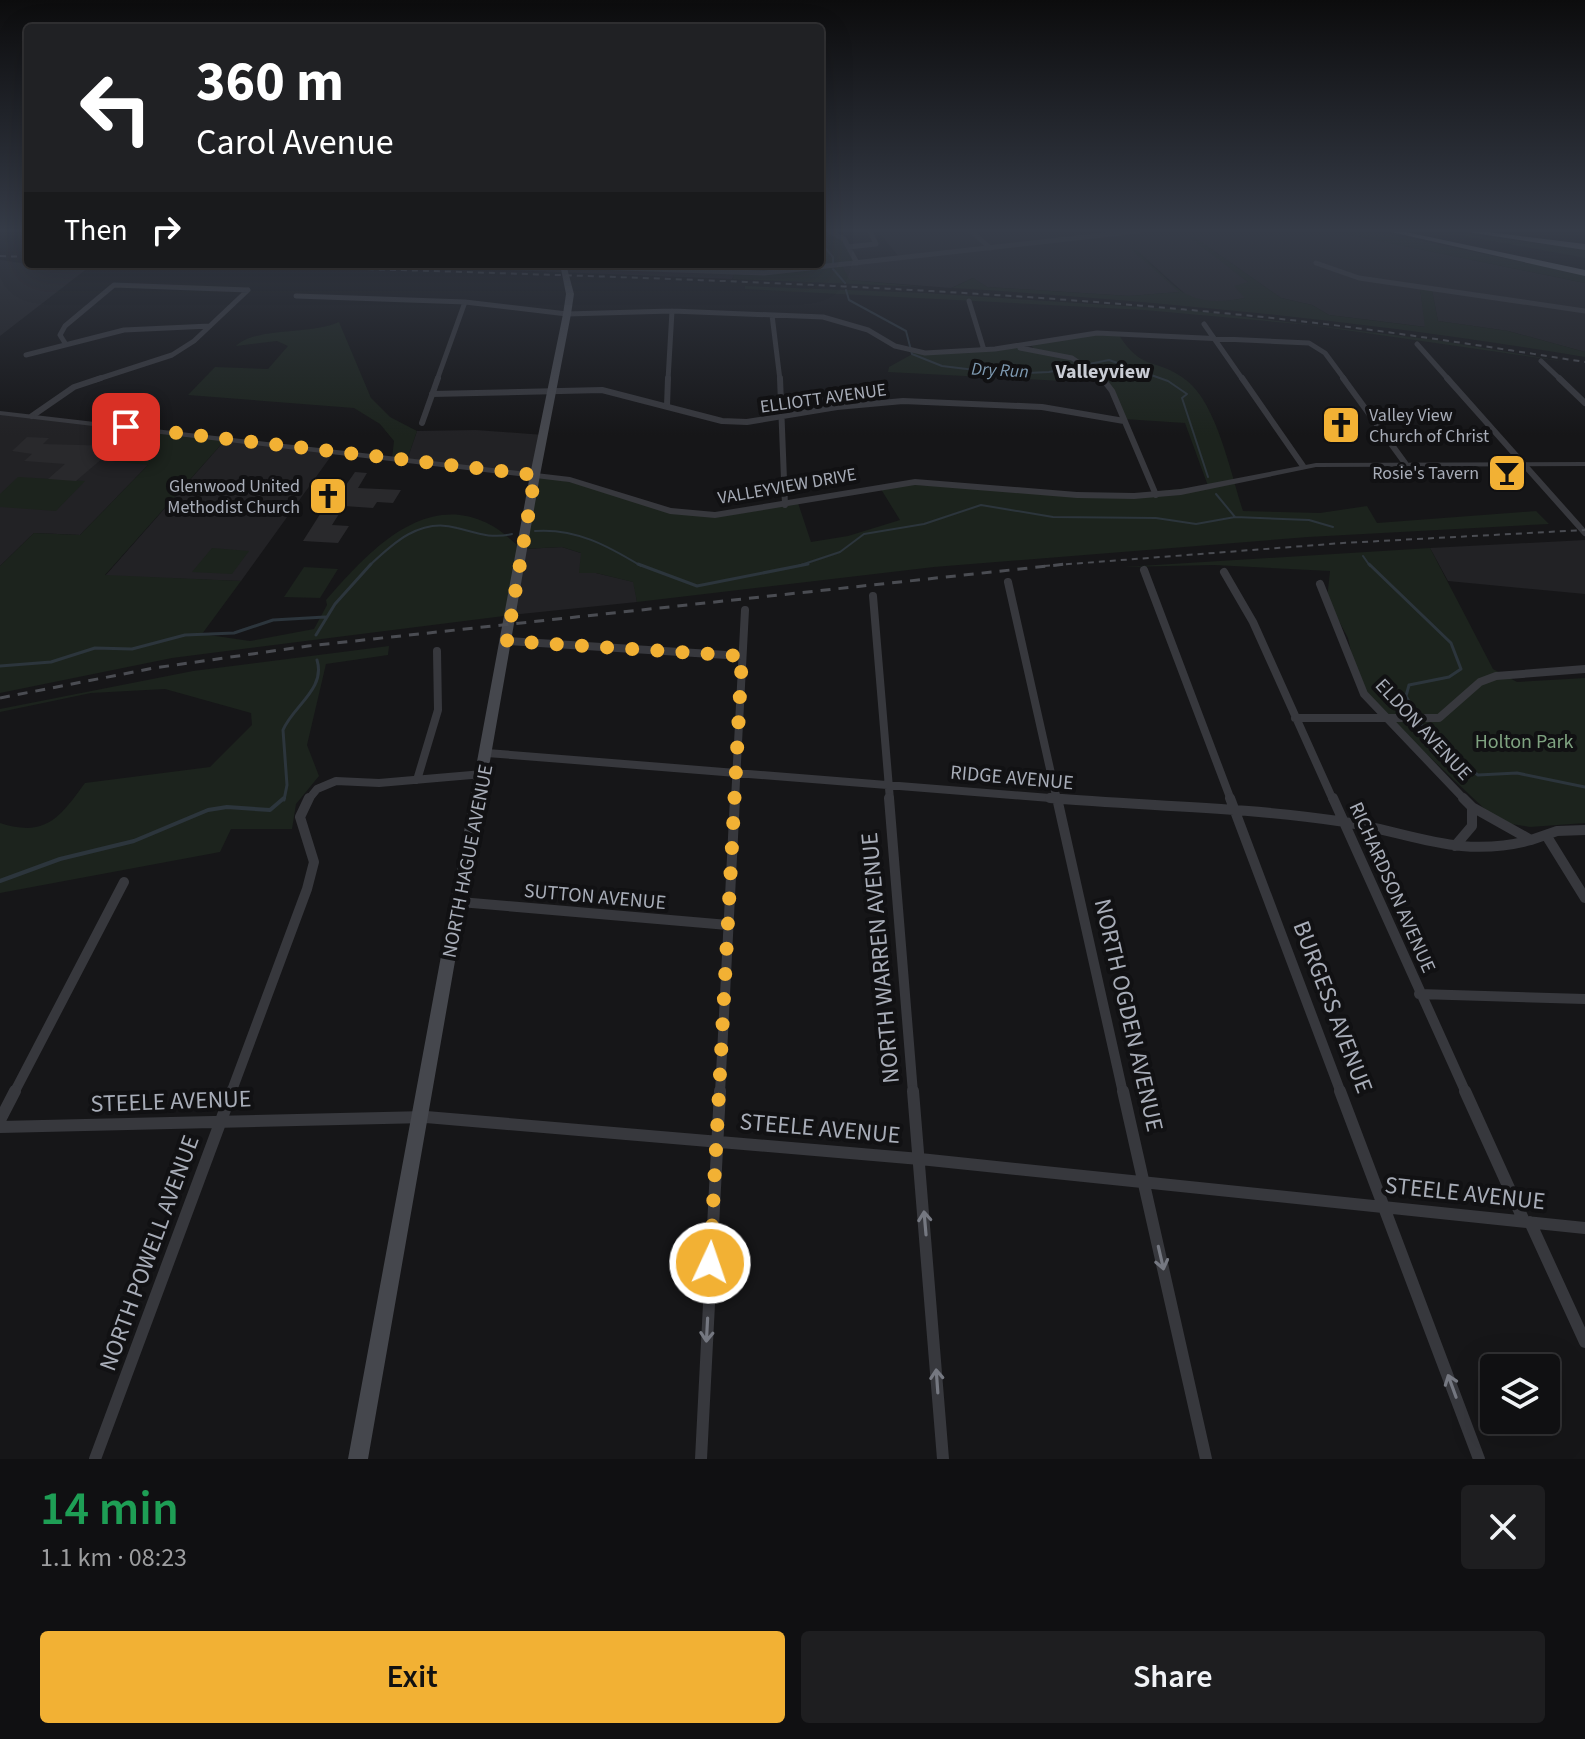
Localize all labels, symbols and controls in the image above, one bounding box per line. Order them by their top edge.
text: 360 m [196,43,344,122]
icon: left [64,56,168,160]
text: Carol Avenue [196,117,394,168]
icon: right [144,208,188,252]
text: Then [64,209,128,252]
water label: Dry Run [971,357,1029,384]
district label: Valleyview [1055,358,1151,386]
street label: ELLIOTT AVENUE [758,377,888,420]
pin [92,393,160,461]
place label: Valley View Church of Christ [1369,403,1489,449]
church icon: Valley View Church of Christ [1320,404,1362,446]
icon: arrive [104,405,148,449]
bar icon: Rosie's Tavern [1486,452,1528,494]
place label: Rosie's Tavern [1372,461,1479,486]
street label: VALLEYVIEW DRIVE [716,462,858,511]
place label: Glenwood United Methodist Church [167,474,300,520]
church icon: Glenwood United Methodist Church [307,475,349,517]
street label: ELDON AVENUE [1368,672,1478,787]
park label: Holton Park [1475,728,1573,756]
street label: RIDGE AVENUE [949,759,1075,797]
street label: NORTH HAGUE AVENUE [436,762,500,960]
street label: RICHARDSON AVENUE [1342,798,1442,977]
street label: NORTH WARREN AVENUE [852,831,909,1085]
street label: SUTTON AVENUE [523,877,667,917]
street label: NORTH OGDEN AVENUE [1085,895,1172,1135]
street label: BURGESS AVENUE [1284,916,1382,1098]
street label: STEELE AVENUE [90,1081,252,1122]
street label: STEELE AVENUE [738,1104,902,1153]
street label: NORTH POWELL AVENUE [91,1130,208,1376]
street label: STEELE AVENUE [1383,1168,1547,1219]
one-way arrow [917,1210,932,1237]
position arrow [668,1221,752,1305]
one-way arrow [1154,1244,1169,1270]
one-way arrow [699,1316,714,1343]
map controls [1480,1354,1560,1434]
button: layers [1480,1354,1560,1434]
one-way arrow [929,1368,944,1395]
one-way arrow [1444,1374,1458,1399]
text: 14 min [40,1475,179,1543]
button: close [1461,1485,1545,1569]
text: 1.1 km · 08:23 [40,1539,187,1576]
button: Exit [40,1631,785,1723]
button: Share [801,1631,1545,1723]

